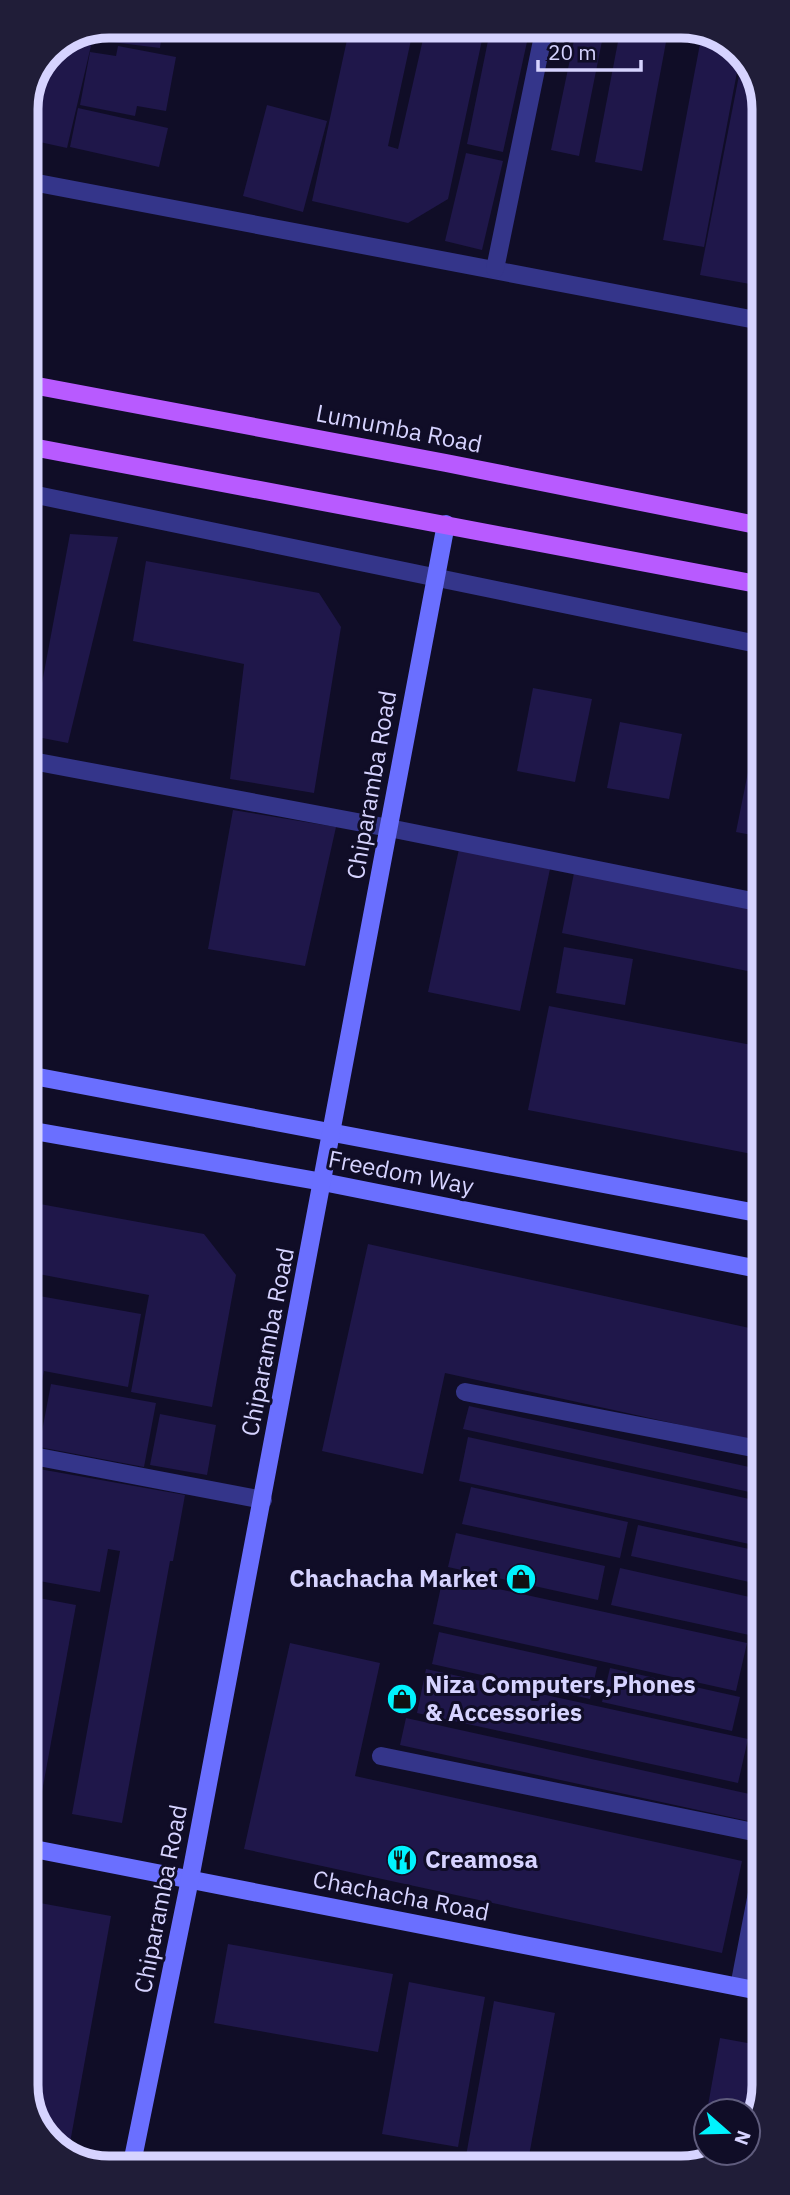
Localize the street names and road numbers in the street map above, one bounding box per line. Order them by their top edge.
street label: Lumumba Road [313,396,485,460]
street label: Chiparamba Road [339,688,403,882]
street label: Freedom Way [326,1142,477,1202]
street label: Chiparamba Road [233,1245,301,1439]
street label: Chiparamba Road [126,1802,194,1996]
street label: Chachacha Road [310,1862,492,1928]

